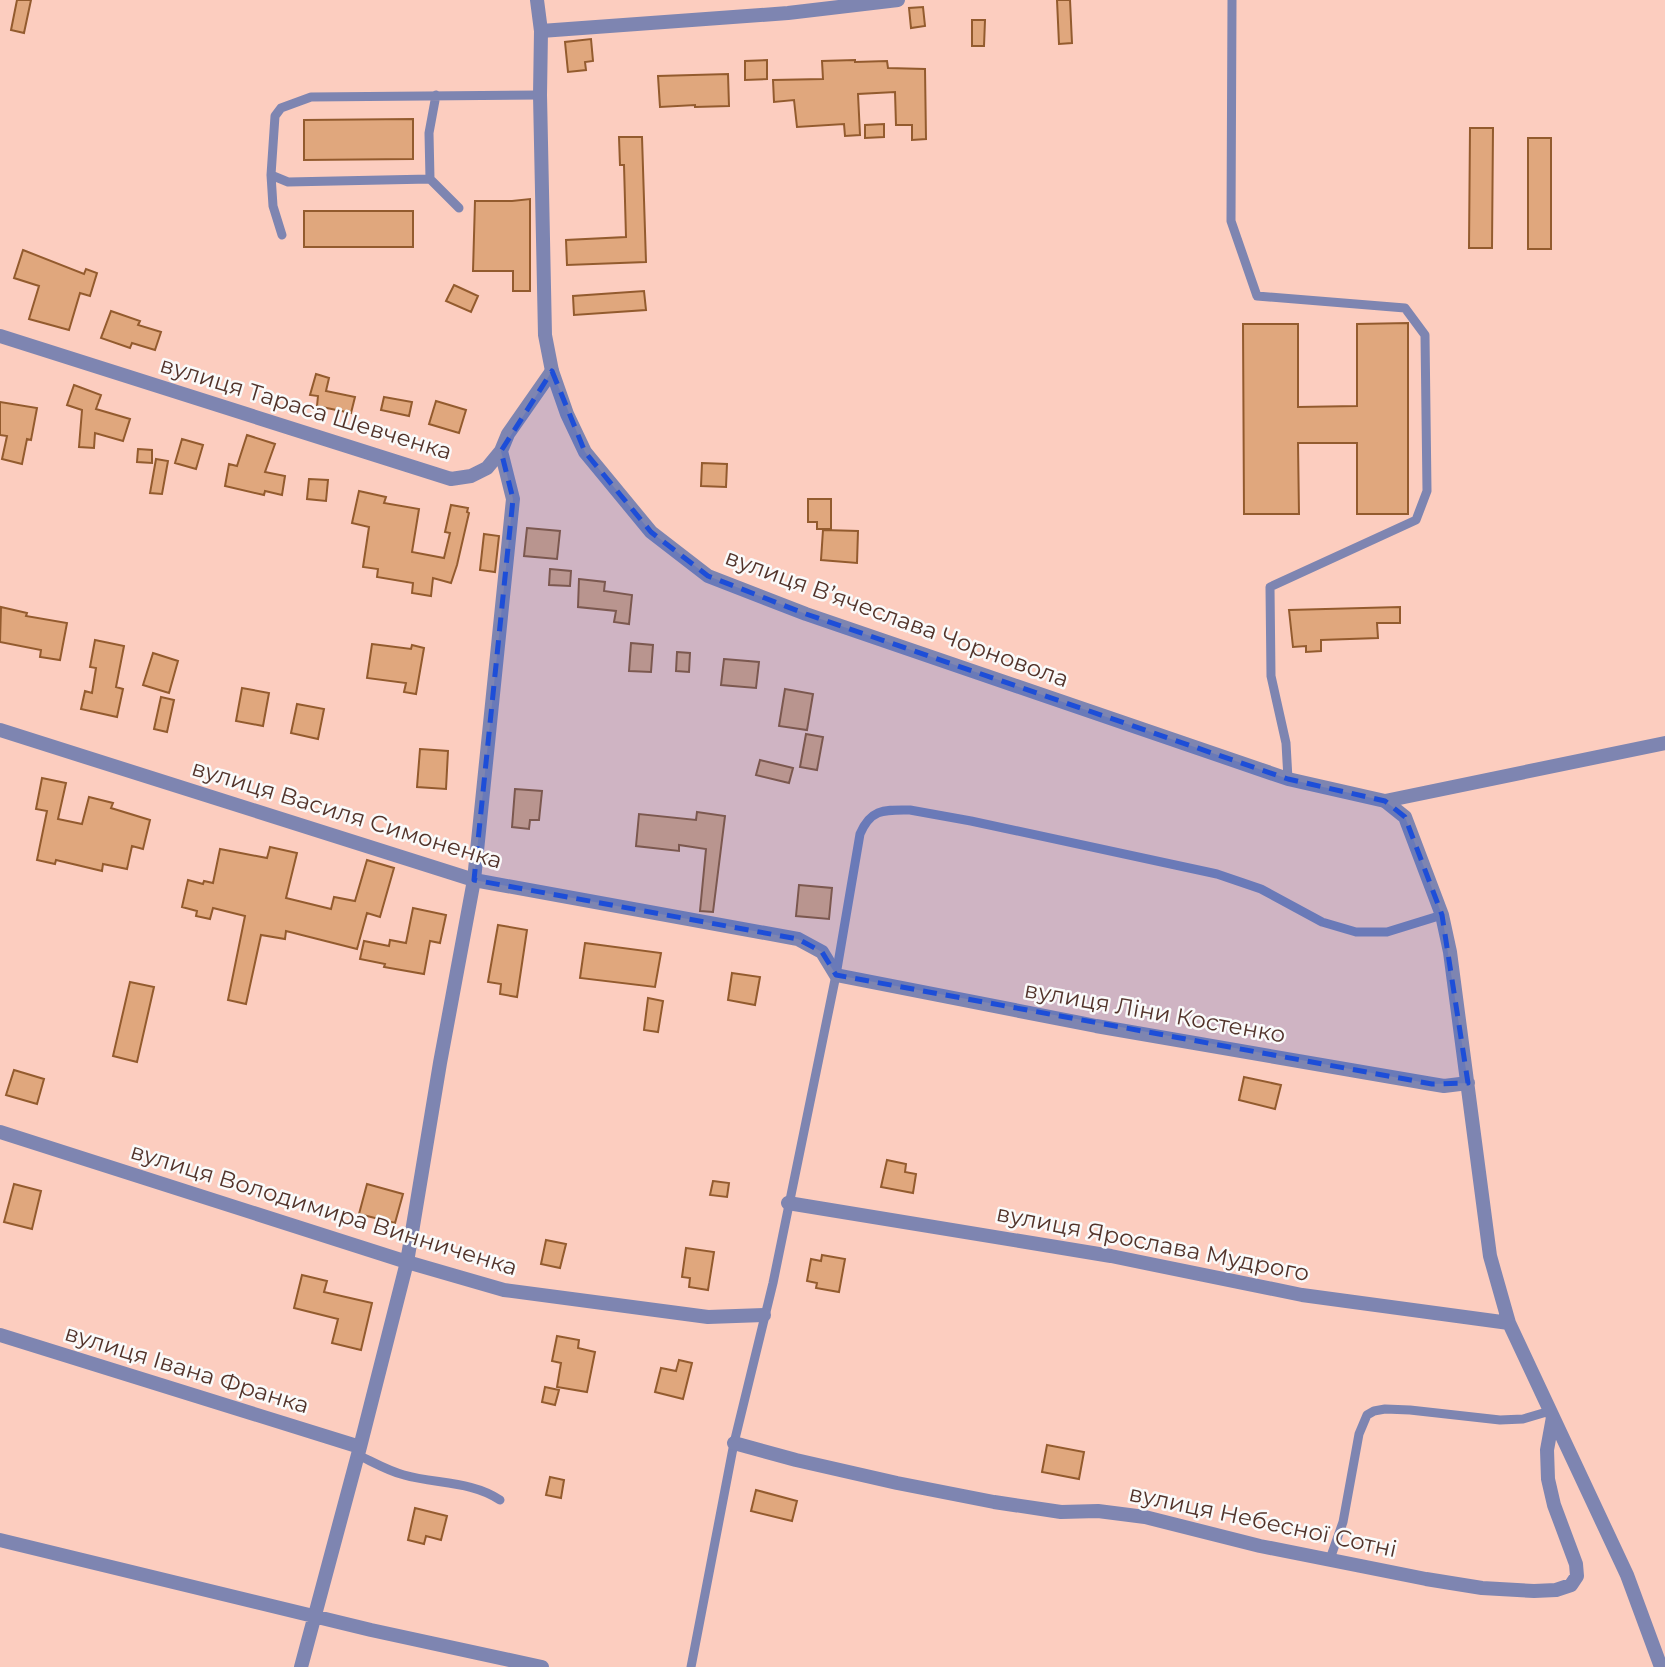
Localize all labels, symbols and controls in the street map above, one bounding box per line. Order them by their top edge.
street label: вулиця Тараса Шевченка [157,350,455,466]
street label: вулиця Вʼячеслава Чорновола [721,543,1073,693]
street label: вулиця Василя Симоненка [188,753,506,875]
street label: вулиця Ліни Костенко [1022,975,1288,1049]
street label: вулиця Володимира Винниченка [127,1137,521,1281]
street label: вулиця Ярослава Мудрого [994,1199,1312,1287]
street label: вулиця Івана Франка [61,1318,313,1420]
street label: вулиця Небесної Сотні [1127,1479,1399,1563]

